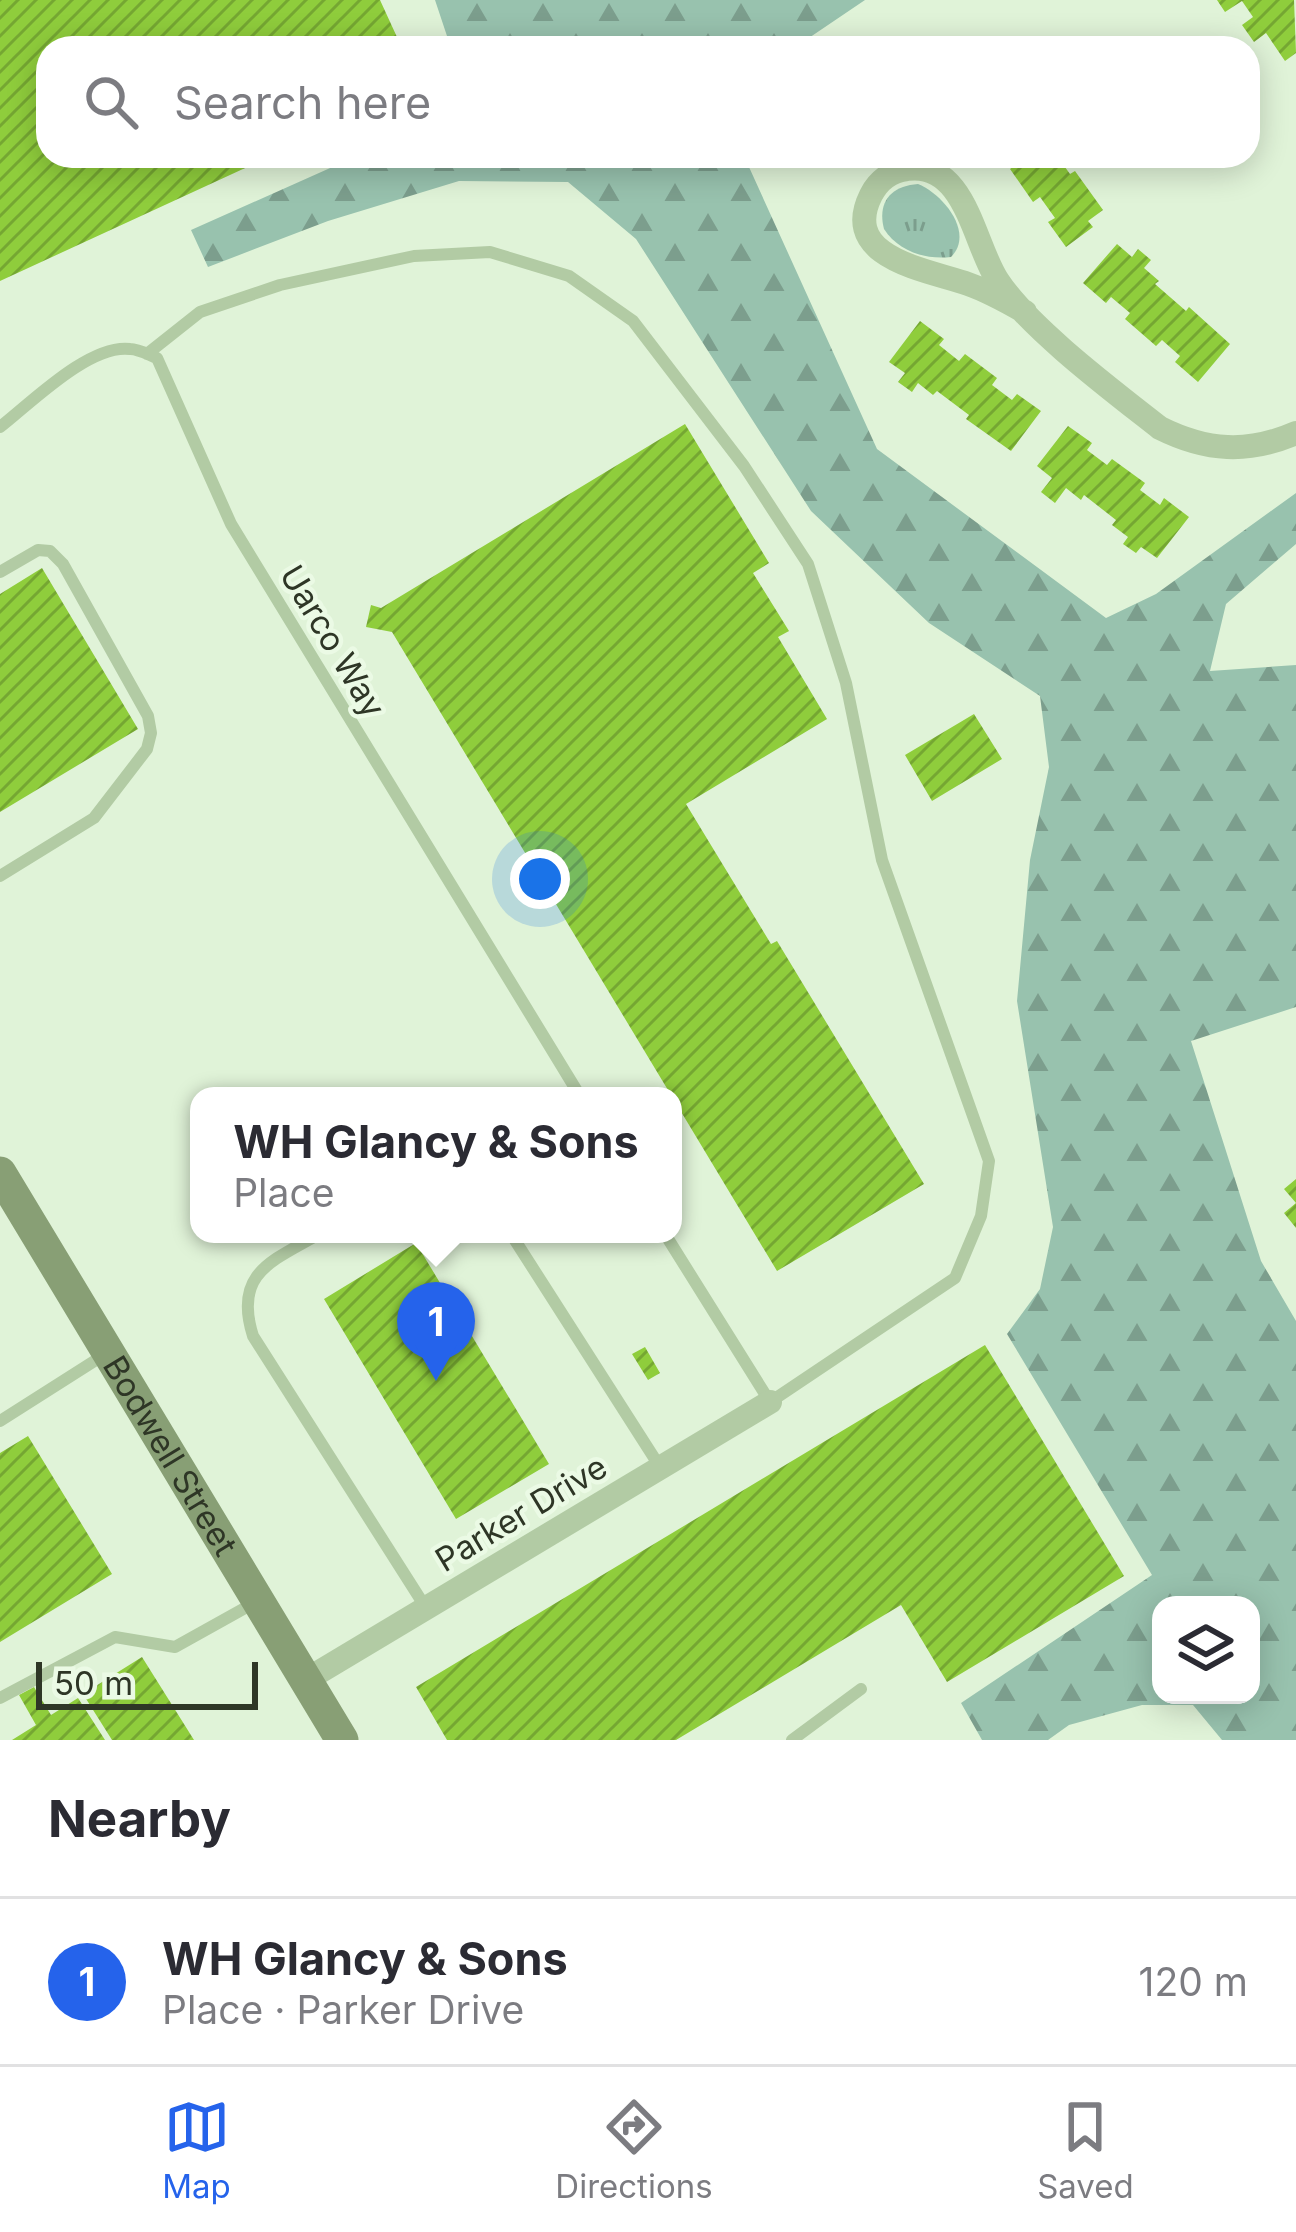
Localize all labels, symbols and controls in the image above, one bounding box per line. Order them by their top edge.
search box [36,36,1260,168]
icon: search [78,69,144,135]
text: Search here [174,75,431,130]
street label: Uarco Way [272,558,394,724]
your location [510,849,570,909]
popup [190,1087,682,1243]
text: WH Glancy & Sons [233,1114,639,1169]
text: Place [233,1169,334,1216]
pin: 1 [397,1282,475,1381]
street label: Bodwell Street [95,1349,246,1563]
street label: Parker Drive [428,1446,614,1580]
map controls [1152,1596,1260,1704]
button: layers [1152,1596,1260,1704]
scale bar [36,1656,258,1709]
text: 50 m [54,1663,133,1703]
text: Nearby [48,1788,231,1849]
text: WH Glancy & Sons [162,1931,568,1986]
text: 1 [79,1958,95,2005]
text: 120 m [1139,1958,1248,2005]
text: Place · Parker Drive [162,1986,524,2033]
tab: Map [162,2094,231,2206]
tab: Directions [555,2094,713,2206]
tab: Saved [1037,2094,1134,2206]

